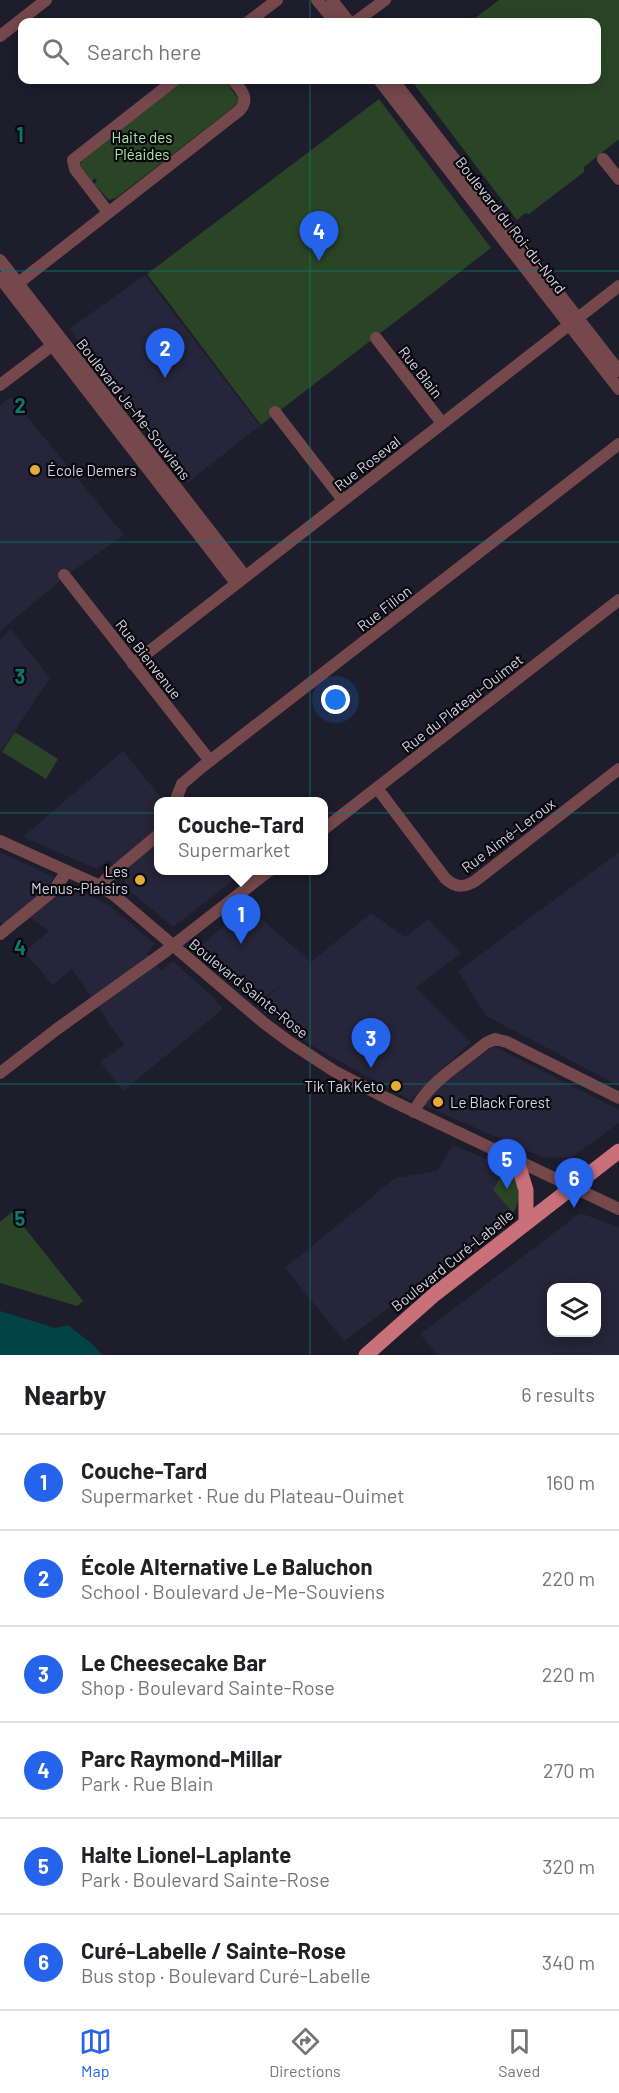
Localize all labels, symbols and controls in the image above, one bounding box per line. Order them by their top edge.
search box [18,18,601,84]
icon: search [39,35,72,68]
text: Search here [87,38,201,64]
text: 1 [16,122,24,146]
park label: Haite des Pléaides [112,128,172,163]
street label: Boulevard du Roi-du-Nord [452,153,570,297]
pin: 4 [300,212,338,261]
pin: 2 [146,328,184,378]
street label: Boulevard Je-Me-Souviens [73,335,195,483]
street label: Rue Blain [395,343,447,401]
text: 2 [14,393,26,417]
street label: Rue Roseval [330,432,404,494]
place label: École Demers [47,461,137,479]
marker: École Demers [28,463,42,477]
street label: Rue Filion [353,581,415,635]
street label: Rue Bienvenue [112,615,186,703]
street label: Rue du Plateau-Ouimet [398,650,526,756]
text: 3 [15,664,25,688]
your location [321,685,350,714]
street label: Rue Aimé-Leroux [458,794,558,876]
popup [154,797,328,875]
text: Couche-Tard [178,811,304,837]
text: Supermarket [178,837,291,861]
place label: Les Menus~Plaisirs [31,862,128,897]
marker: Les Menus~Plaisirs [133,873,147,887]
pin: 1 [222,894,260,944]
street label: Boulevard Sainte-Rose [186,934,312,1042]
text: 4 [14,935,26,959]
pin: 3 [352,1018,391,1068]
place label: Tik Tak Keto [305,1077,384,1095]
marker: Tik Tak Keto [389,1079,403,1093]
place label: Le Black Forest [450,1093,550,1111]
marker: Le Black Forest [431,1095,445,1109]
pin: 5 [488,1140,526,1189]
pin: 6 [554,1158,594,1208]
street label: Boulevard Curé-Labelle [387,1205,517,1315]
text: 5 [15,1206,26,1230]
map controls [547,1283,601,1337]
button: layers [547,1283,601,1337]
text: Nearby [24,1379,106,1410]
text: 6 results [521,1382,595,1406]
text: Couche-Tard [81,1457,207,1483]
text: 1 [40,1470,47,1494]
text: 160 m [546,1470,595,1494]
text: Supermarket · Rue du Plateau-Ouimet [81,1483,405,1507]
text: École Alternative Le Baluchon [81,1553,372,1579]
text: 2 [38,1566,49,1590]
text: 220 m [542,1566,595,1590]
text: School · Boulevard Je-Me-Souviens [81,1579,385,1603]
text: Le Cheesecake Bar [81,1649,266,1675]
text: 3 [38,1662,49,1686]
text: 220 m [542,1662,595,1686]
text: Shop · Boulevard Sainte-Rose [81,1675,335,1699]
text: Parc Raymond-Millar [81,1745,282,1771]
text: 4 [37,1758,50,1782]
text: 270 m [543,1758,595,1782]
text: Park · Rue Blain [81,1771,213,1795]
text: Halte Lionel-Laplante [81,1841,291,1867]
text: 5 [38,1854,49,1878]
text: 320 m [542,1854,595,1878]
text: Park · Boulevard Sainte-Rose [81,1867,330,1891]
text: Curé-Labelle / Sainte-Rose [81,1937,346,1963]
text: 6 [38,1950,49,1974]
text: 340 m [542,1950,595,1974]
text: Bus stop · Boulevard Curé-Labelle [81,1963,371,1987]
tab: Map [79,2025,112,2080]
tab: Directions [269,2025,341,2080]
tab: Saved [498,2025,540,2080]

